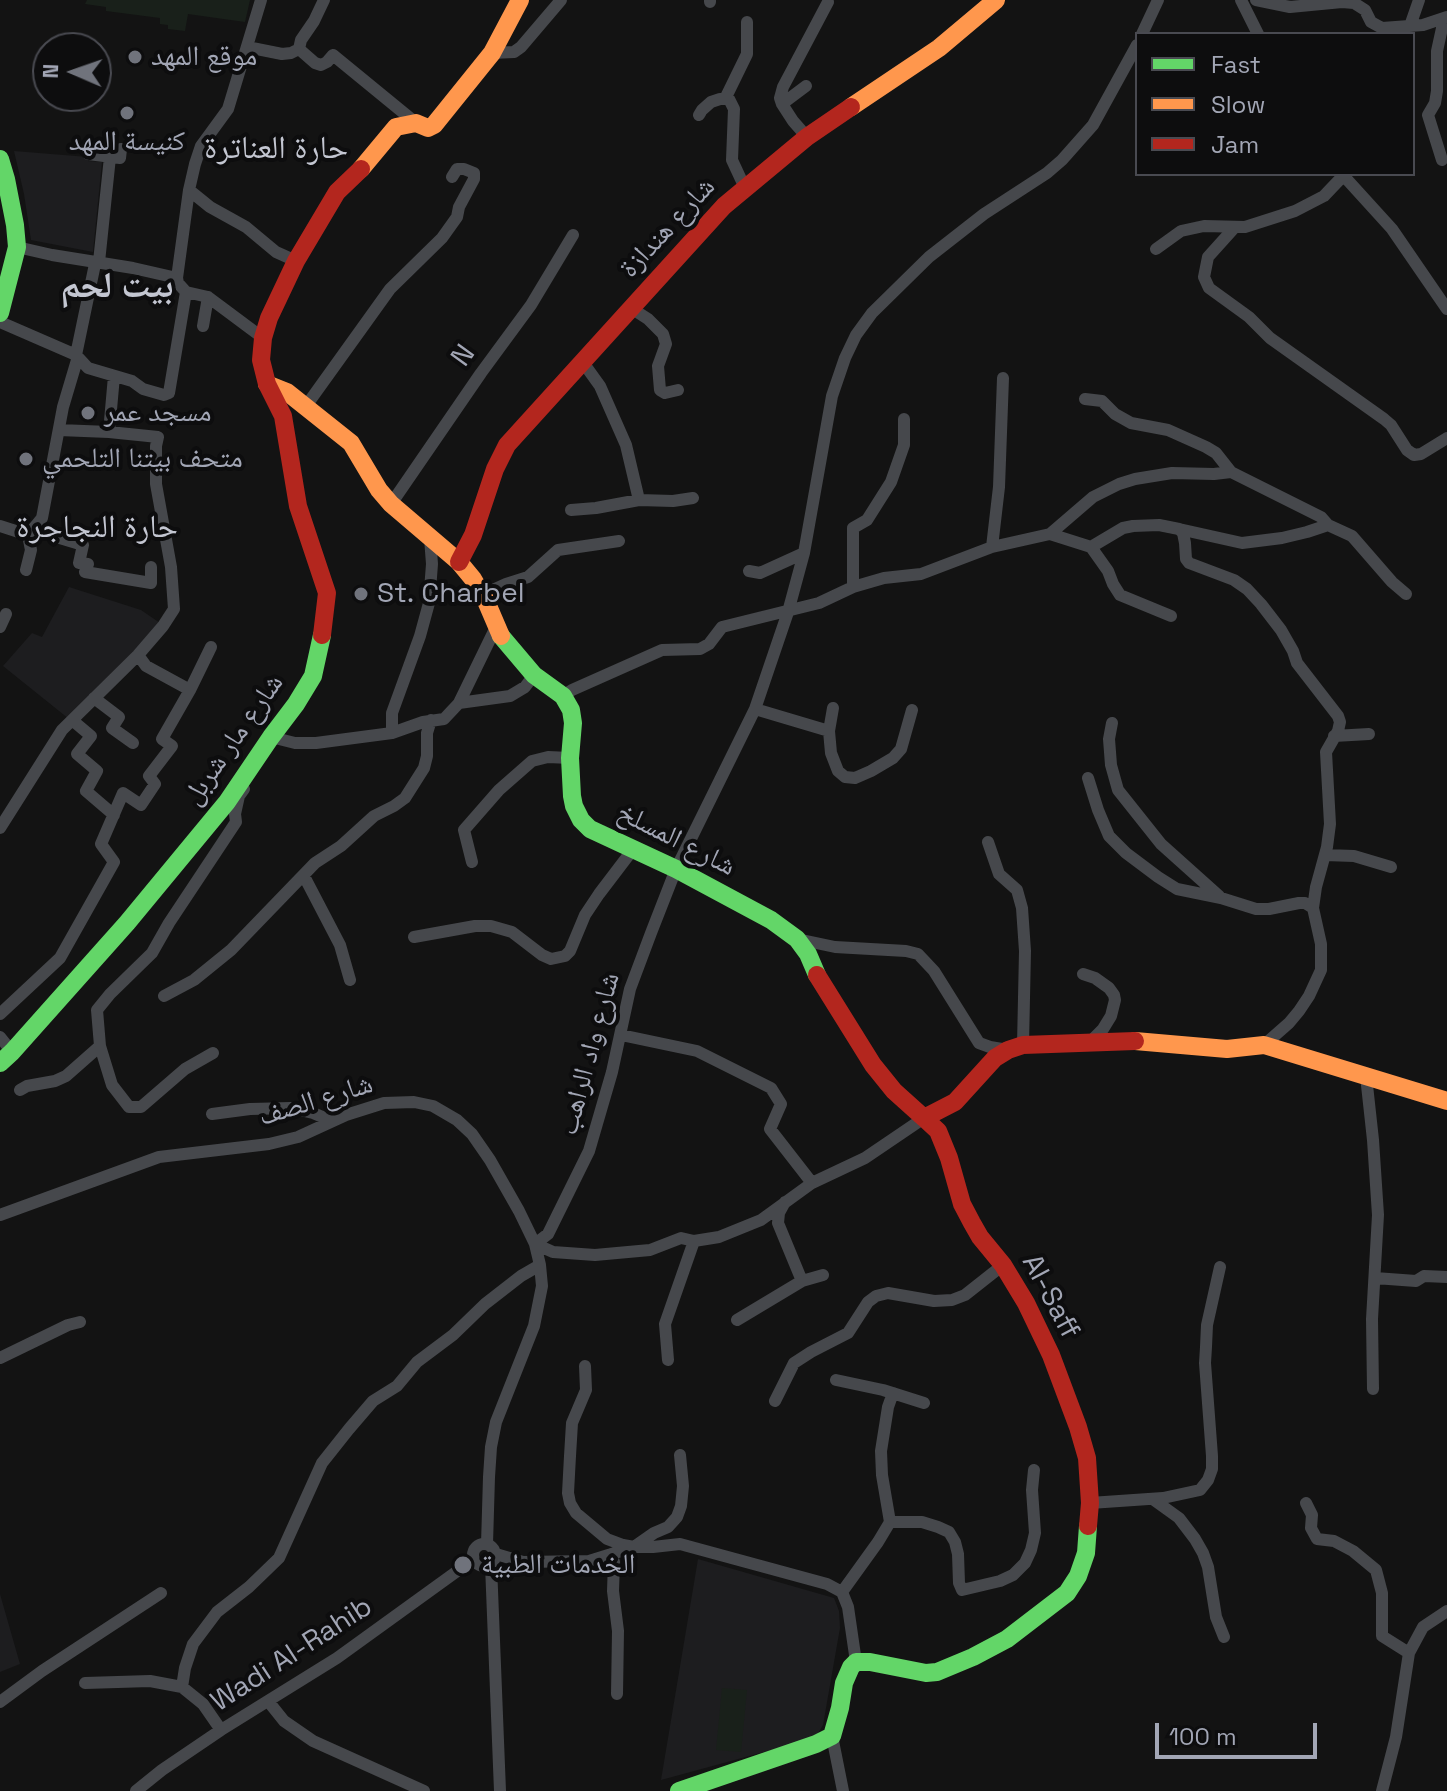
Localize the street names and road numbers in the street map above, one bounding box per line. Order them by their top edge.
street label: شارع هندازة [613,171,723,285]
street label: N [445,339,483,373]
street label: شارع مار شربل [177,668,291,812]
street label: شارع المسلخ [611,796,741,884]
street label: شارع واد الراهب [552,969,628,1139]
street label: شارع الصف [255,1068,377,1134]
street label: Al-Saff [1014,1249,1086,1345]
street label: Wadi Al-Rahib [205,1591,379,1719]

